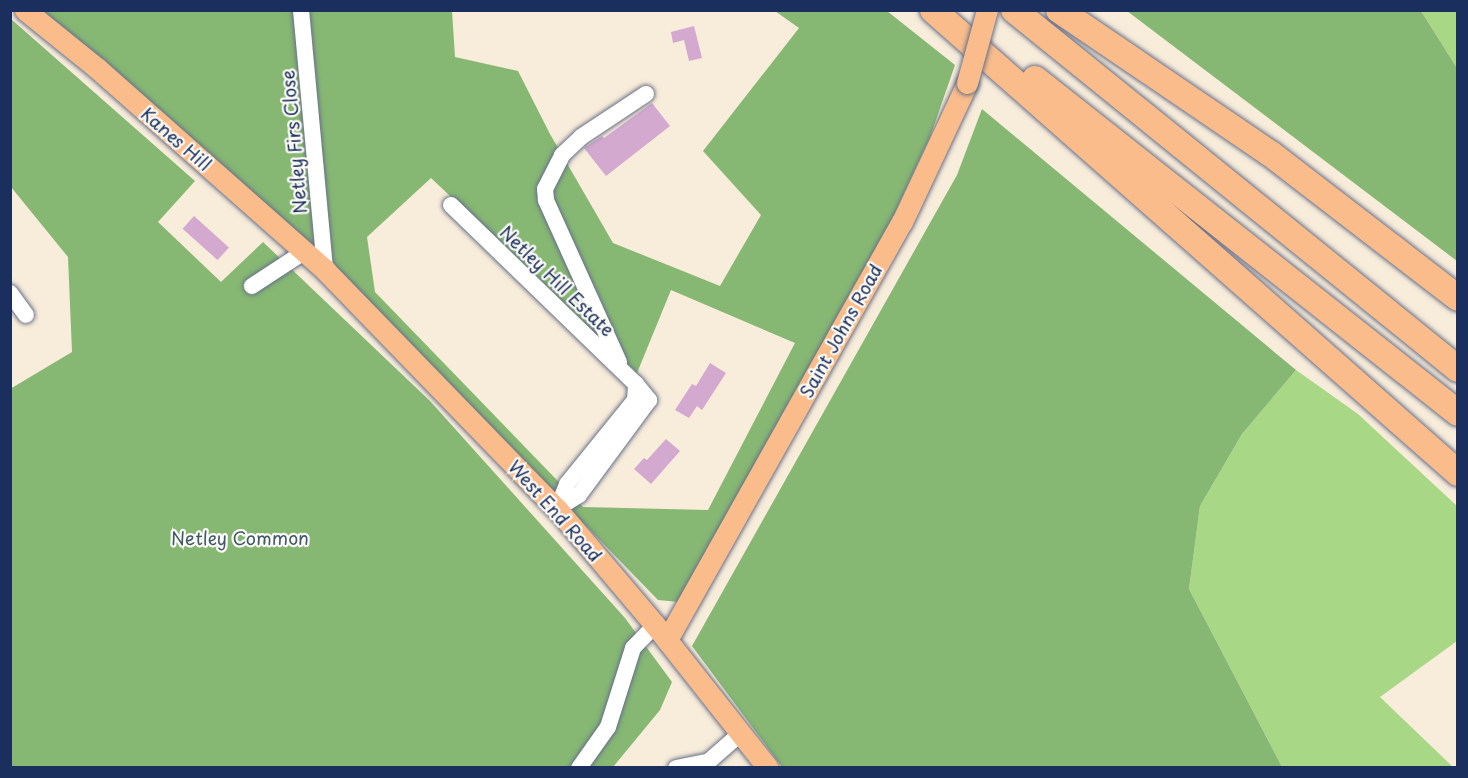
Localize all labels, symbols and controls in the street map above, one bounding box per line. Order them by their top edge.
street label: Netley Firs Close [277,68,311,216]
street label: Kanes Hill [136,102,216,176]
street label: Netley Hill Estate [495,220,619,342]
street label: Saint Johns Road [795,260,887,402]
street label: West End Road [503,455,607,567]
park label: Netley Common [170,527,310,549]

